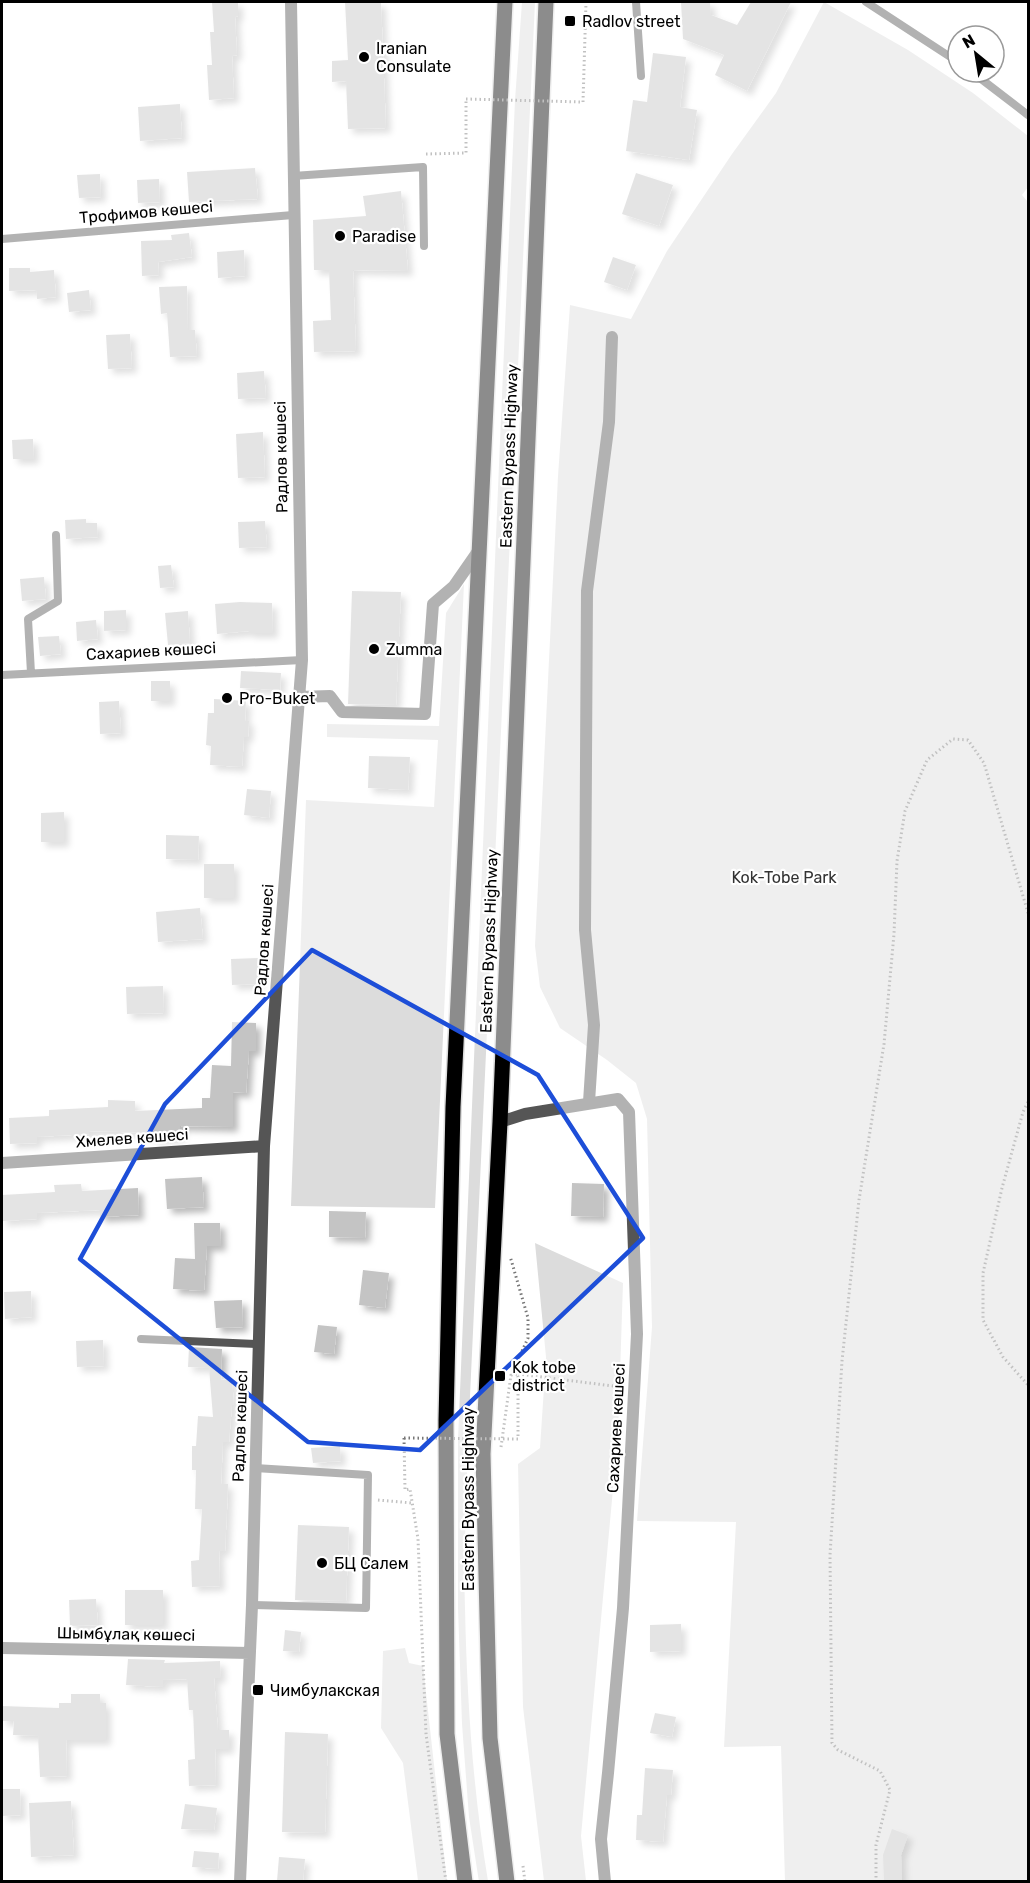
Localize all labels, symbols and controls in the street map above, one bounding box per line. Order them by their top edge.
place label: Radlov street [582,12,680,31]
marker: Radlov street [563,14,577,28]
north arrow [946,24,1006,84]
text: N [959,30,978,53]
place label: Iranian Consulate [376,39,451,76]
marker: Iranian Consulate [357,50,371,64]
street label: Трофимов көшесі [78,197,214,227]
place label: Paradise [352,227,416,246]
marker: Paradise [333,229,347,243]
street label: Eastern Bypass Highway [496,363,522,548]
street label: Радлов көшесі [271,401,291,513]
street label: Сахариев көшесі [86,638,216,664]
place label: Zumma [386,640,442,659]
marker: Zumma [367,642,381,656]
place label: Pro-Buket [239,689,315,708]
marker: Pro-Buket [220,691,234,705]
street label: Eastern Bypass Highway [476,848,502,1033]
park label: Kok-Tobe Park [731,868,837,887]
street label: Радлов көшесі [251,883,277,997]
street label: Хмелев көшесі [75,1125,189,1151]
place label: Kok tobe district [512,1358,576,1395]
street label: Сахариев көшесі [603,1363,629,1493]
marker: Kok tobe district [493,1369,507,1383]
street label: Радлов көшесі [229,1370,251,1482]
street label: Eastern Bypass Highway [459,1407,478,1591]
place label: БЦ Салем [334,1554,409,1573]
marker: БЦ Салем [315,1556,329,1570]
street label: Шымбұлақ көшесі [57,1623,195,1645]
place label: Чимбулакская [270,1681,380,1700]
marker: Чимбулакская [251,1683,265,1697]

